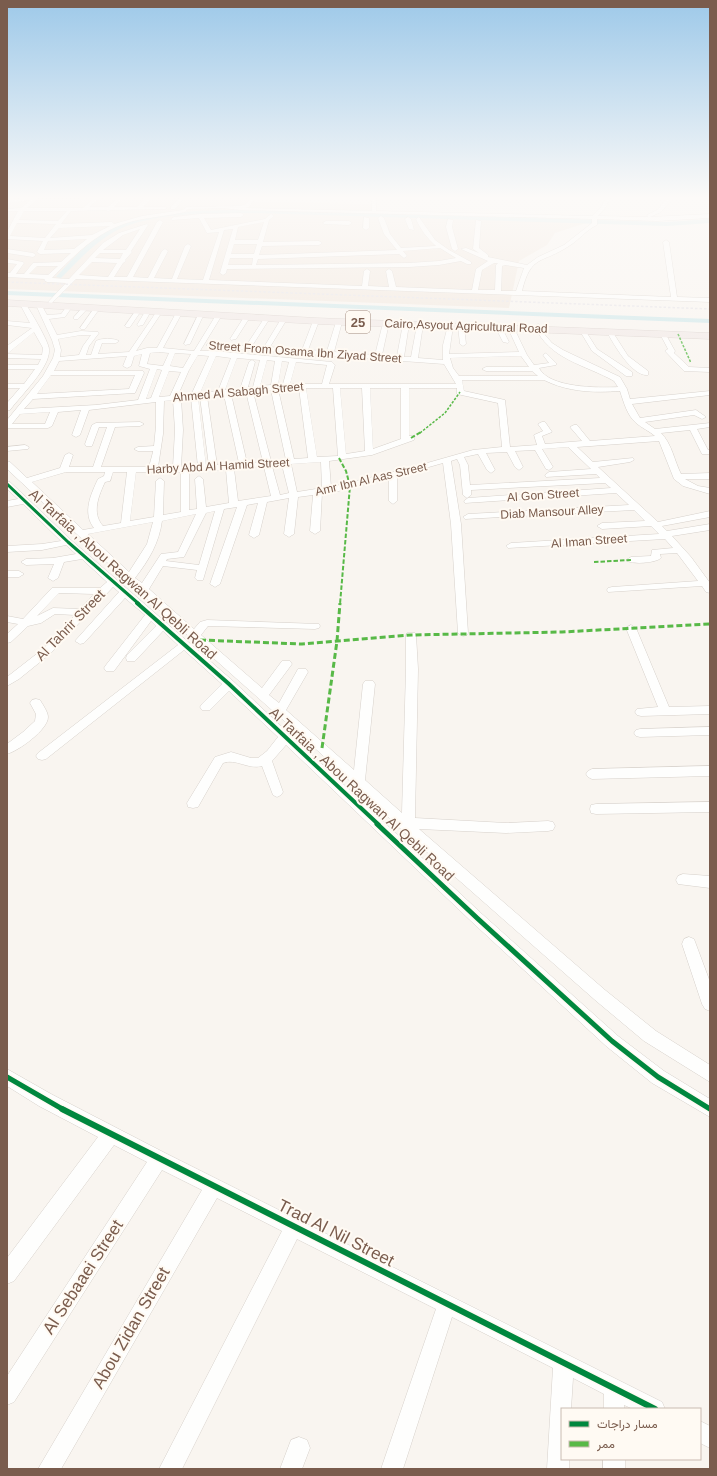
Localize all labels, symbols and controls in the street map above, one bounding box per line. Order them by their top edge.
road number: 25 [346,311,370,333]
street label: Cairo,Asyout Agricultural Road [384,316,548,336]
street label: Street From Osama Ibn Ziyad Street [208,338,403,366]
street label: Ahmed Al Sabagh Street [172,379,305,405]
street label: Harby Abd Al Hamid Street [146,455,290,477]
street label: Amr Ibn Al Aas Street [314,459,429,499]
street label: Al Gon Street [507,485,580,504]
street label: Al Tarfaia , Abou Ragwan Al Qebli Road [26,486,220,662]
street label: Diab Mansour Alley [500,502,604,522]
street label: Al Iman Street [551,531,628,551]
street label: Al Tahrir Street [32,586,108,664]
street label: Al Tarfaia , Abou Ragwan Al Qebli Road [266,704,458,884]
street label: Trad Al Nil Street [275,1196,398,1271]
street label: Al Sebaaei Street [39,1216,127,1338]
street label: Abou Zidan Street [89,1264,174,1392]
legend [561,1408,701,1460]
text: مسار دراجات [597,1417,658,1432]
text: ممر [596,1437,615,1452]

